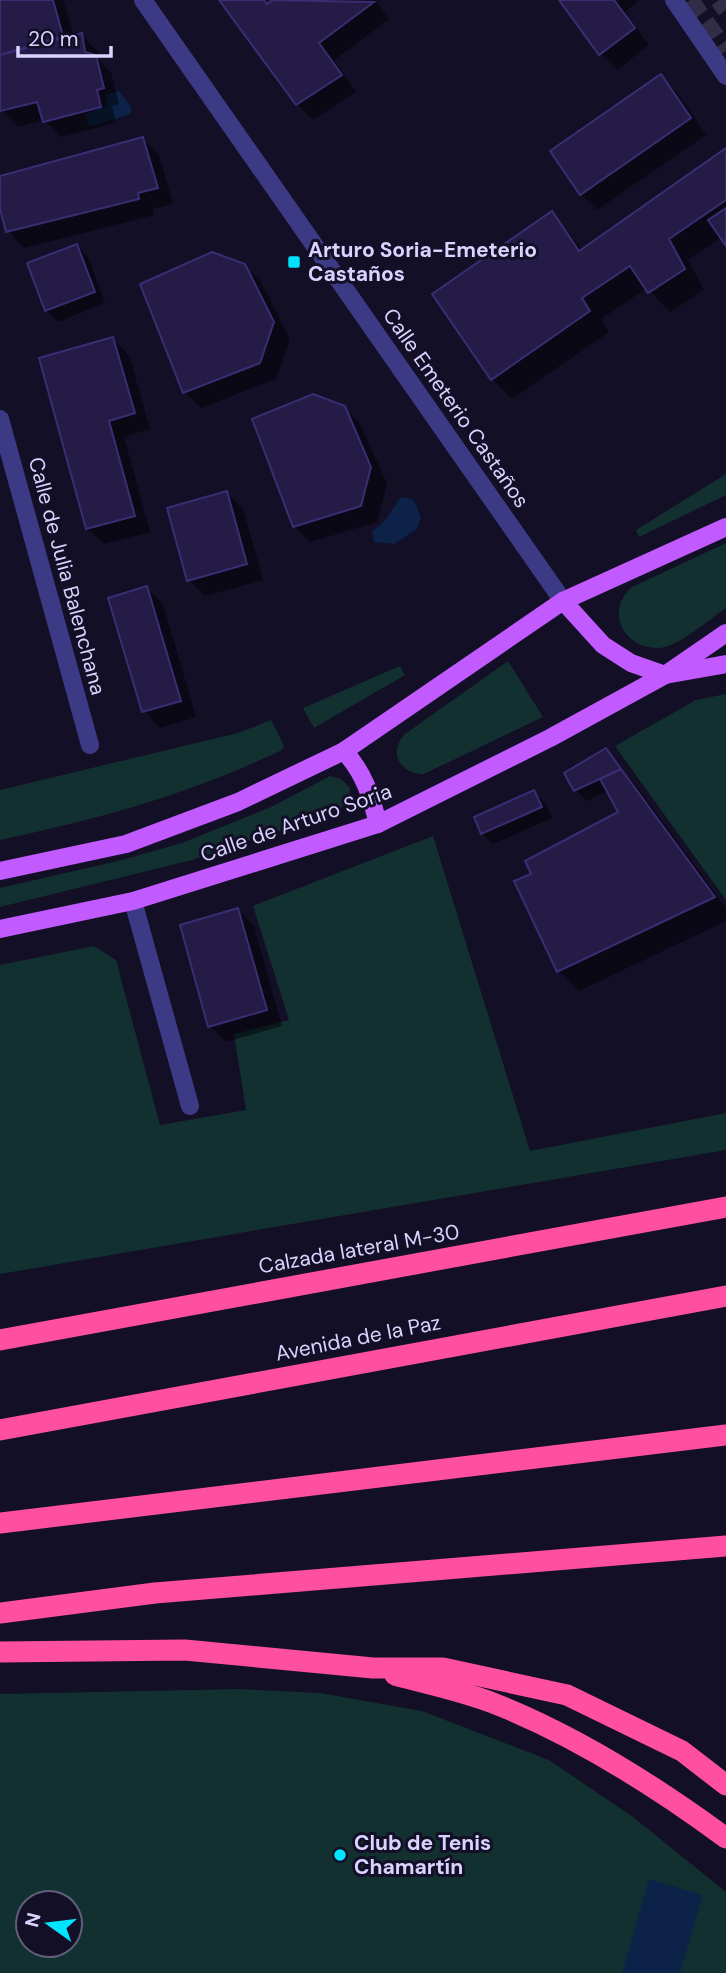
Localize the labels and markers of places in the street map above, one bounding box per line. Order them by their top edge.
place label: Arturo Soria-Emeterio Castaños [308,236,537,288]
marker: Arturo Soria-Emeterio Castaños [286,254,302,270]
place label: Club de Tenis Chamartín [354,1829,491,1881]
marker: Club de Tenis Chamartín [332,1847,348,1863]

